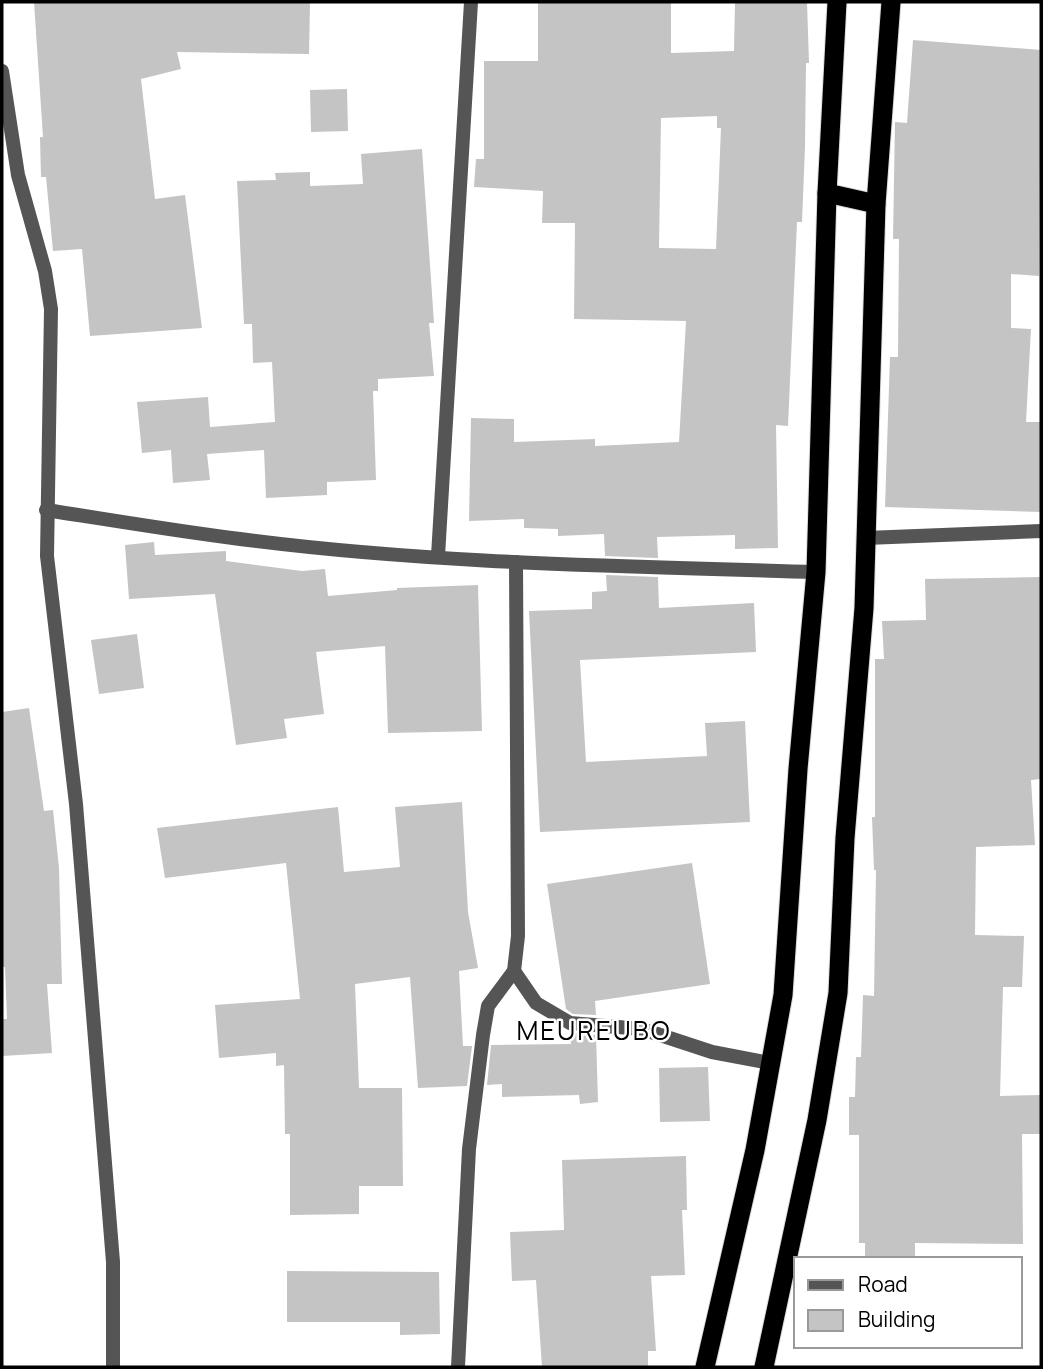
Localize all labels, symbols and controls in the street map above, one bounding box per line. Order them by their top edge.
district label: MEUREUBO [516,1012,672,1048]
legend [794,1257,1022,1348]
text: Road [858,1270,908,1298]
text: Building [858,1305,935,1333]

